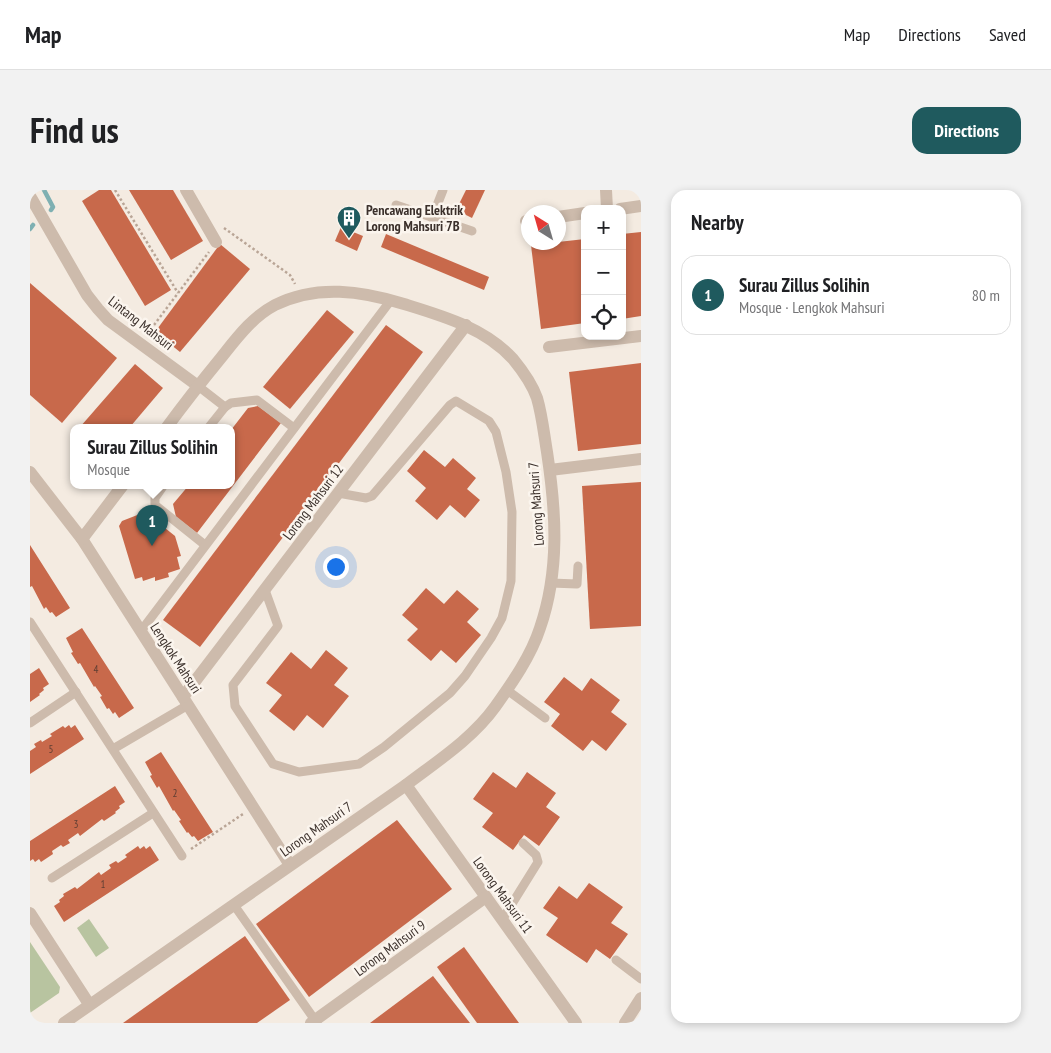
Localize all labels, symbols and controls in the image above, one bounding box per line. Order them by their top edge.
text: Map [25,19,62,50]
text: Map [844,23,870,46]
text: Directions [898,23,961,46]
text: Saved [989,23,1026,46]
text: Find us [30,107,119,153]
button: Directions [912,107,1021,154]
place label: Pencawang Elektrik Lorong Mahsuri 7B [366,201,463,235]
building icon: Pencawang Elektrik Lorong Mahsuri 7B [336,205,362,239]
north arrow [521,205,566,250]
map controls [581,205,626,340]
button: + [581,205,626,250]
text: Nearby [691,209,744,236]
button: − [581,250,626,295]
text: Surau Zillus Solihin [739,273,870,297]
text: 1 [704,285,712,305]
text: 80 m [972,285,1000,305]
street label: Lintang Mahsuri [105,292,177,354]
button: locate [581,295,626,340]
text: Mosque · Lengkok Mahsuri [739,297,885,317]
popup [70,424,235,489]
text: Surau Zillus Solihin [87,435,218,459]
text: Mosque [87,459,130,479]
street label: Lorong Mahsuri 12 [279,461,347,543]
street label: Lorong Mahsuri 7 [524,462,548,546]
pin: 1 [136,505,168,546]
your location [323,554,349,580]
street label: Lengkok Mahsuri [146,619,206,697]
house number: 4 [94,662,99,676]
house number: 5 [49,742,54,756]
house number: 2 [173,786,178,800]
street label: Lorong Mahsuri 7 [276,798,356,860]
house number: 3 [74,817,79,831]
street label: Lorong Mahsuri 11 [469,853,537,937]
house number: 1 [101,877,106,891]
street label: Lorong Mahsuri 9 [351,916,429,980]

